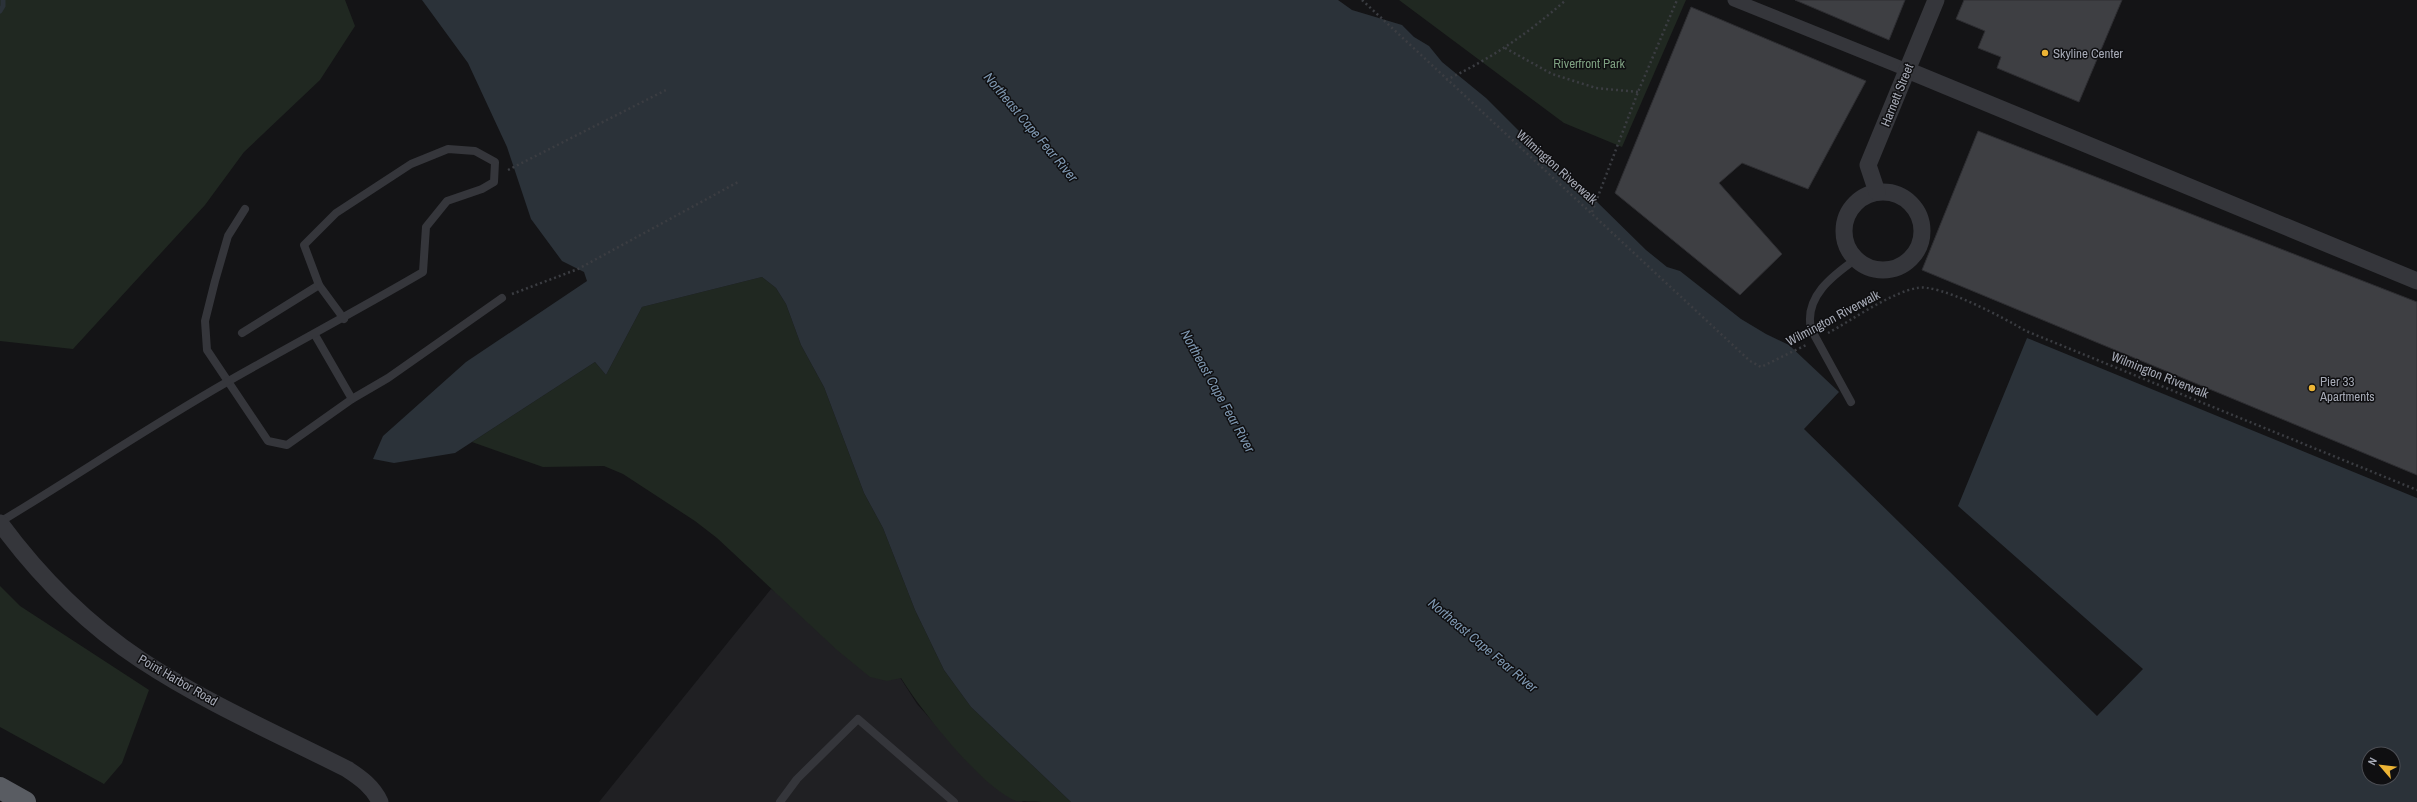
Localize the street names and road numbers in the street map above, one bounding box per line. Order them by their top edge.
street label: Harnett Street [1877,61,1917,129]
street label: Wilmington Riverwalk [1513,126,1602,208]
street label: Wilmington Riverwalk [1783,286,1883,350]
street label: Wilmington Riverwalk [2109,348,2212,403]
street label: Point Harbor Road [135,650,221,710]

